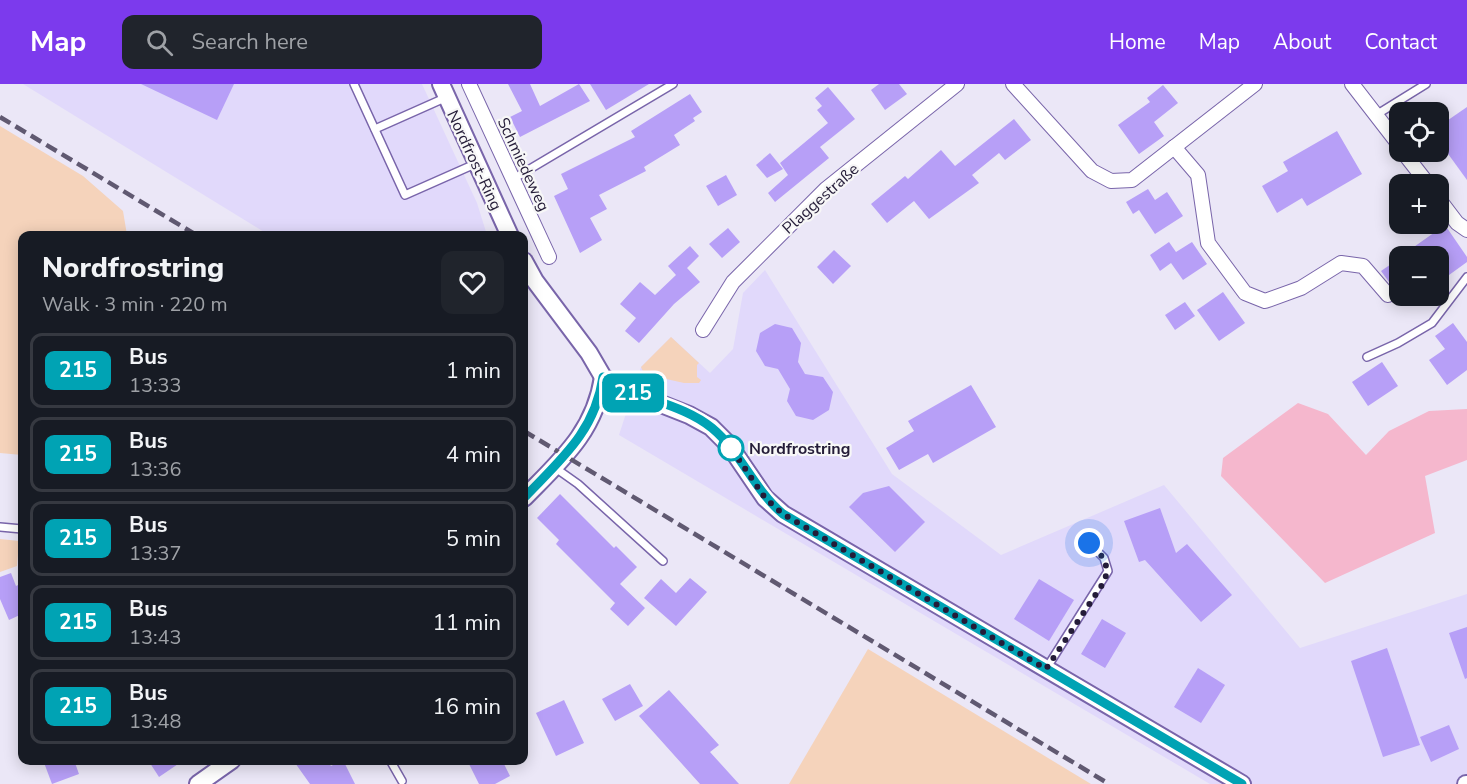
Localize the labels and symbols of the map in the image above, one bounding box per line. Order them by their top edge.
street label: Nordfrost-Ring [441,107,507,214]
street label: Schmiedeweg [492,114,554,215]
street label: Plaggestraße [778,158,864,239]
line badge: 215 [598,374,668,412]
marker: Nordfrostring [718,435,744,461]
place label: Nordfrostring [749,438,850,460]
your location [1074,528,1104,558]

